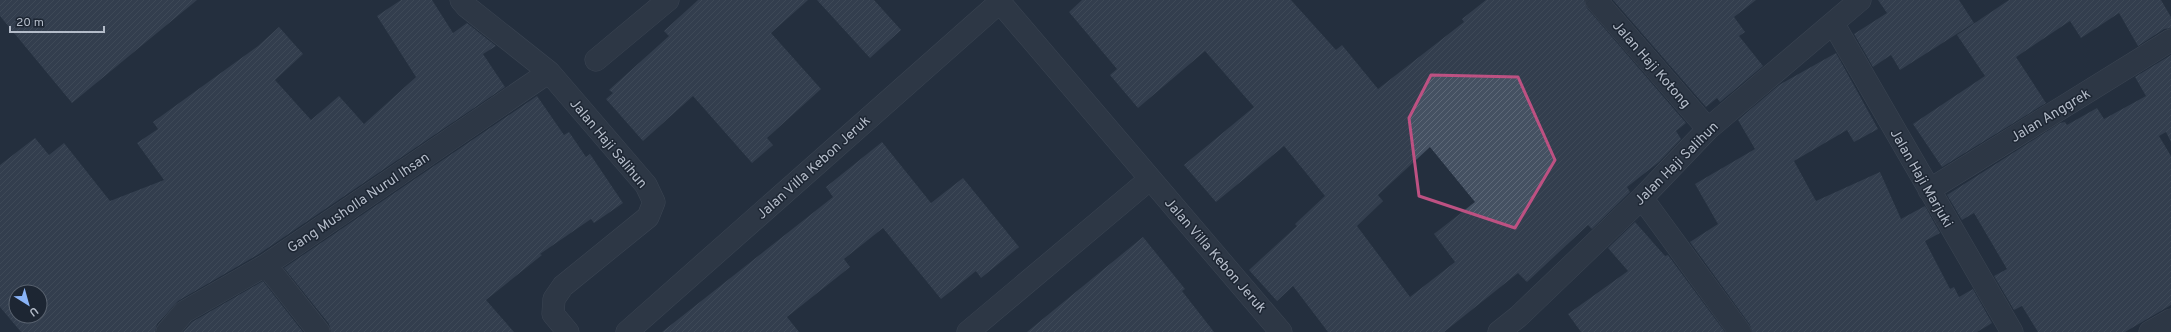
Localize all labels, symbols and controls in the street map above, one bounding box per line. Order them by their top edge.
scale bar [10,8,104,34]
text: 20 m [16,15,44,31]
street label: Jalan Haji Kotong [1608,18,1693,112]
street label: Jalan Anggrek [2008,86,2094,147]
street label: Jalan Haji Salihun [565,96,650,192]
street label: Jalan Villa Kebon Jeruk [754,113,874,224]
street label: Jalan Haji Salihun [1632,119,1723,210]
street label: Jalan Haji Marjuki [1886,126,1956,231]
street label: Gang Musholla Nurul Ihsan [285,149,433,257]
street label: Jalan Villa Kebon Jeruk [1160,195,1269,317]
north arrow [8,284,48,324]
text: U [26,303,41,319]

